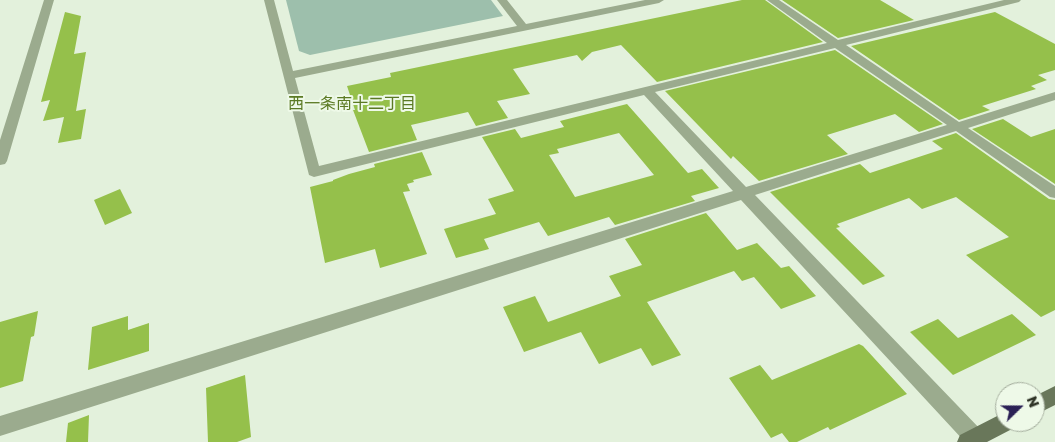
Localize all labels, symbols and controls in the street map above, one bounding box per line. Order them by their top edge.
district label: 西一条南十二丁目 [288,94,416,114]
north arrow [995,382,1045,432]
text: N [1024,393,1043,410]

